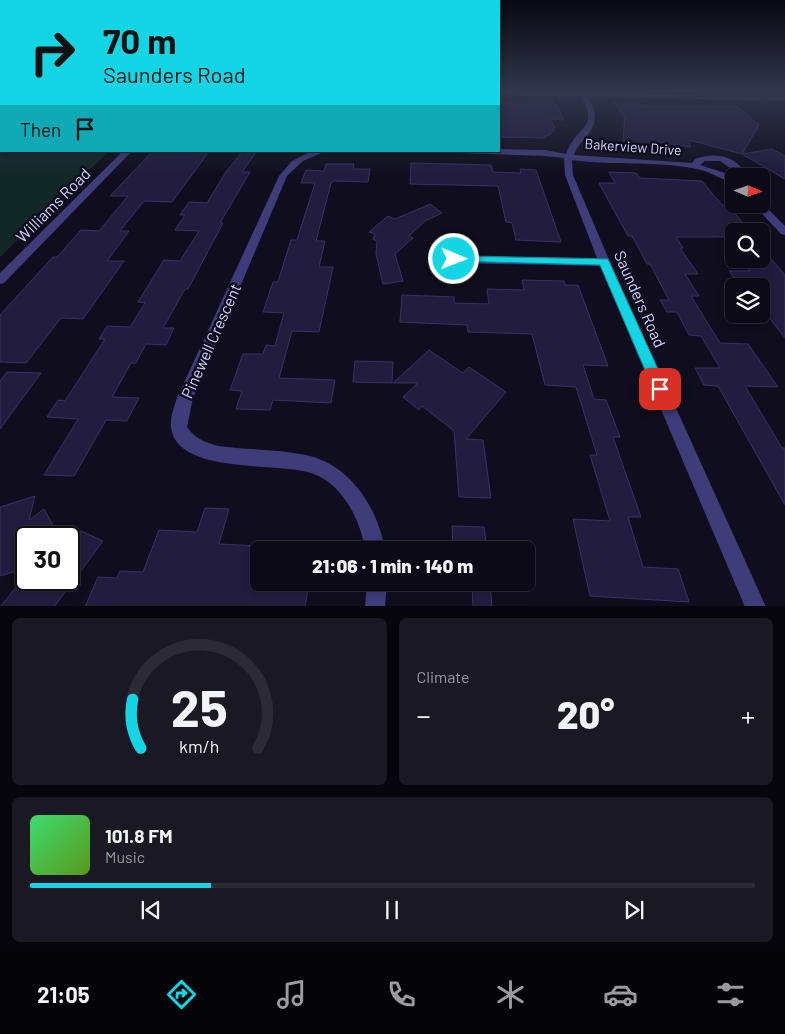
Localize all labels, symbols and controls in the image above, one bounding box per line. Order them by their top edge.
text: 70 m [103,19,177,61]
icon: right [20,20,85,85]
text: Saunders Road [103,61,246,87]
icon: arrive [71,115,99,143]
text: Then [20,118,61,141]
street label: Bakerview Drive [584,135,682,158]
street label: Williams Road [12,164,94,246]
north arrow [725,168,770,212]
map controls [725,168,770,323]
button: search [725,223,770,268]
position arrow [427,232,479,284]
street label: Saunders Road [611,247,670,350]
button: layers [725,278,770,323]
street label: Pinewell Crescent [177,281,244,401]
pin [639,368,681,410]
icon: arrive [646,375,674,403]
speed limit sign: 30 [15,526,80,591]
text: 21:06 · 1 min · 140 m [312,554,473,577]
text: Climate [417,667,469,686]
text: 25 [171,675,228,737]
text: 20° [557,691,615,737]
text: − [417,698,431,732]
text: + [741,698,755,732]
text: km/h [179,735,219,757]
text: 101.8 FM [105,824,173,847]
text: Music [105,847,145,866]
icon: previous [137,896,165,924]
icon: pause [378,896,406,924]
icon: next [620,896,648,924]
icon: directions [164,977,199,1012]
icon: music [274,977,309,1012]
icon: phone [384,977,419,1012]
icon: climate [493,977,528,1012]
icon: car [603,977,638,1012]
icon: filters [713,977,748,1012]
text: 21:05 [37,981,90,1007]

